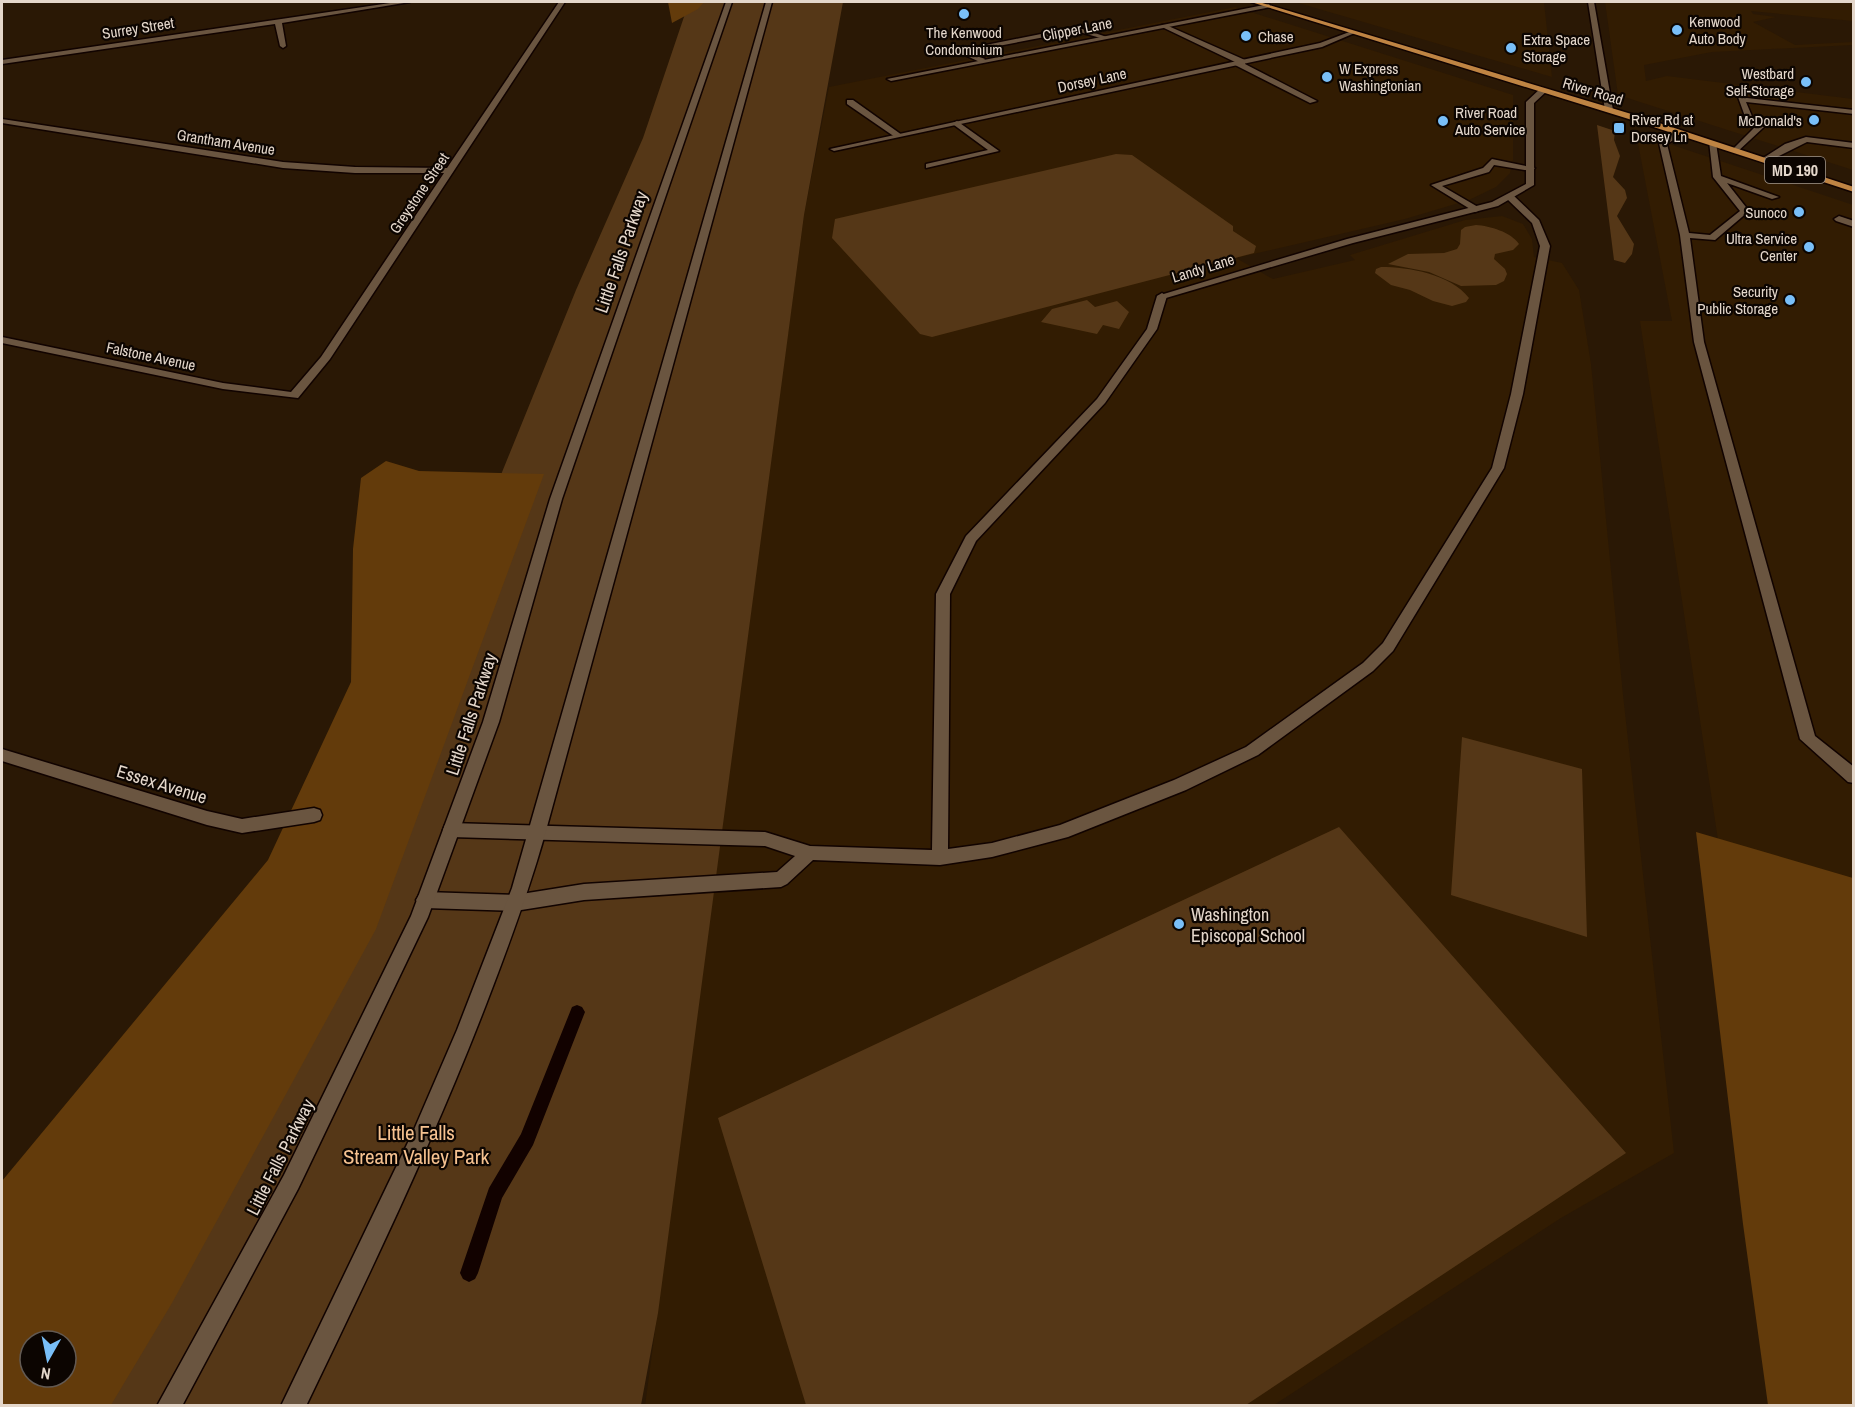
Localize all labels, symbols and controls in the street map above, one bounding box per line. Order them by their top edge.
marker: The Kenwood Condominium [957,7,971,21]
place label: Kenwood Auto Body [1688,11,1747,49]
street label: Surrey Street [101,12,176,44]
street label: Clipper Lane [1040,12,1114,46]
place label: The Kenwood Condominium [925,22,1003,60]
marker: Kenwood Auto Body [1670,23,1684,37]
place label: Chase [1258,26,1294,47]
marker: Chase [1239,29,1253,43]
place label: Extra Space Storage [1523,29,1590,67]
marker: Extra Space Storage [1504,41,1518,55]
place label: W Express Washingtonian [1339,58,1421,96]
street label: Dorsey Lane [1056,62,1128,98]
place label: Westbard Self-Storage [1726,63,1794,101]
marker: W Express Washingtonian [1320,70,1334,84]
street label: River Road [1560,72,1626,110]
marker: Westbard Self-Storage [1799,75,1813,89]
place label: River Road Auto Service [1454,102,1526,140]
place label: River Rd at Dorsey Ln [1631,109,1694,147]
place label: McDonald's [1738,110,1802,131]
marker: McDonald's [1807,113,1821,127]
marker: River Road Auto Service [1436,114,1450,128]
marker: River Rd at Dorsey Ln [1612,121,1626,135]
street label: Grantham Avenue [175,124,277,160]
street label: Greystone Street [384,148,454,237]
road number: MD 190 [1765,157,1825,183]
street label: Little Falls Parkway [588,187,654,316]
place label: Sunoco [1745,202,1787,223]
marker: Sunoco [1792,205,1806,219]
place label: Ultra Service Center [1726,228,1797,266]
marker: Ultra Service Center [1802,240,1816,254]
street label: Landy Lane [1169,249,1237,287]
place label: Security Public Storage [1697,281,1779,319]
marker: Security Public Storage [1783,293,1797,307]
street label: Falstone Avenue [104,336,198,376]
street label: Little Falls Parkway [439,649,503,778]
street label: Essex Avenue [114,758,210,810]
place label: Washington Episcopal School [1191,902,1305,948]
marker: Washington Episcopal School [1172,917,1186,931]
street label: Little Falls Parkway [240,1094,320,1219]
park label: Little Falls Stream Valley Park [343,1118,489,1171]
north arrow [18,1329,78,1389]
text: N [39,1362,52,1385]

